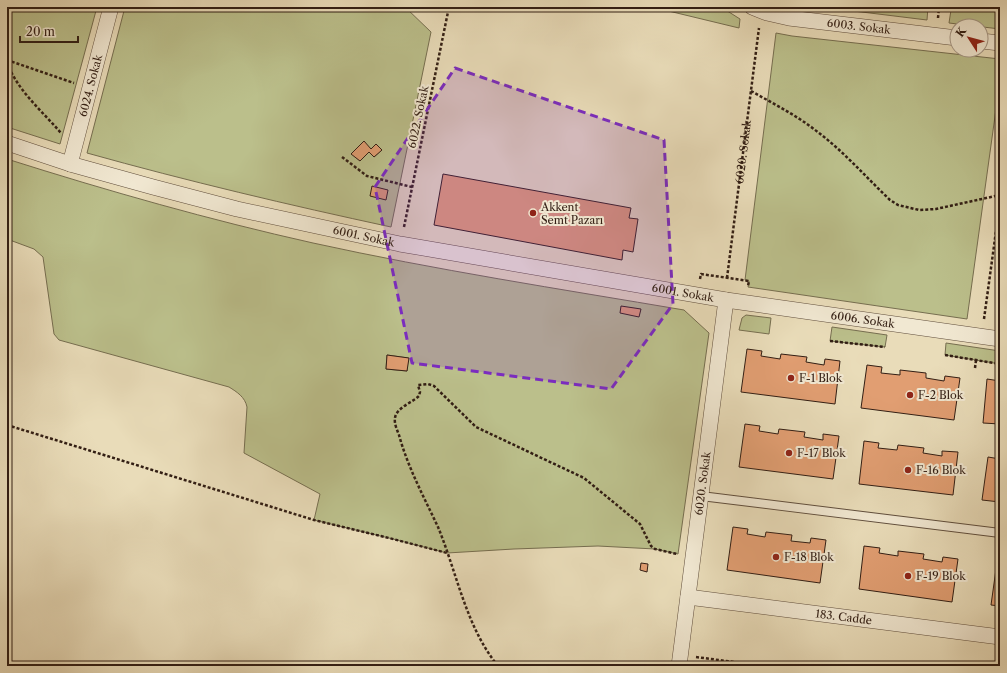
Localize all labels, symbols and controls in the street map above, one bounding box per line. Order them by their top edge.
street label: 6003. Sokak [826,16,892,37]
scale bar [20,18,78,44]
north arrow [949,18,989,58]
text: K [953,23,970,40]
text: 20 m [26,24,55,39]
street label: 6024. Sokak [76,52,105,118]
street label: 6022. Sokak [405,84,432,150]
street label: 6020. Sokak [732,119,754,185]
place label: Akkent Semt Pazarı [540,200,604,227]
marker: Akkent Semt Pazarı [528,208,538,218]
street label: 6001. Sokak [332,223,396,250]
street label: 6001. Sokak [651,280,715,305]
street label: 6006. Sokak [830,308,896,331]
place label: F-1 Blok [799,371,843,385]
marker: F-1 Blok [786,373,796,383]
place label: F-2 Blok [918,388,964,402]
marker: F-2 Blok [905,390,915,400]
place label: F-17 Blok [797,446,846,460]
marker: F-17 Blok [784,448,794,458]
street label: 6020. Sokak [691,450,714,516]
place label: F-16 Blok [916,463,966,477]
marker: F-16 Blok [903,465,913,475]
place label: F-18 Blok [784,550,834,564]
marker: F-18 Blok [771,552,781,562]
place label: F-19 Blok [916,569,966,583]
marker: F-19 Blok [903,571,913,581]
street label: 183. Cadde [815,606,873,628]

